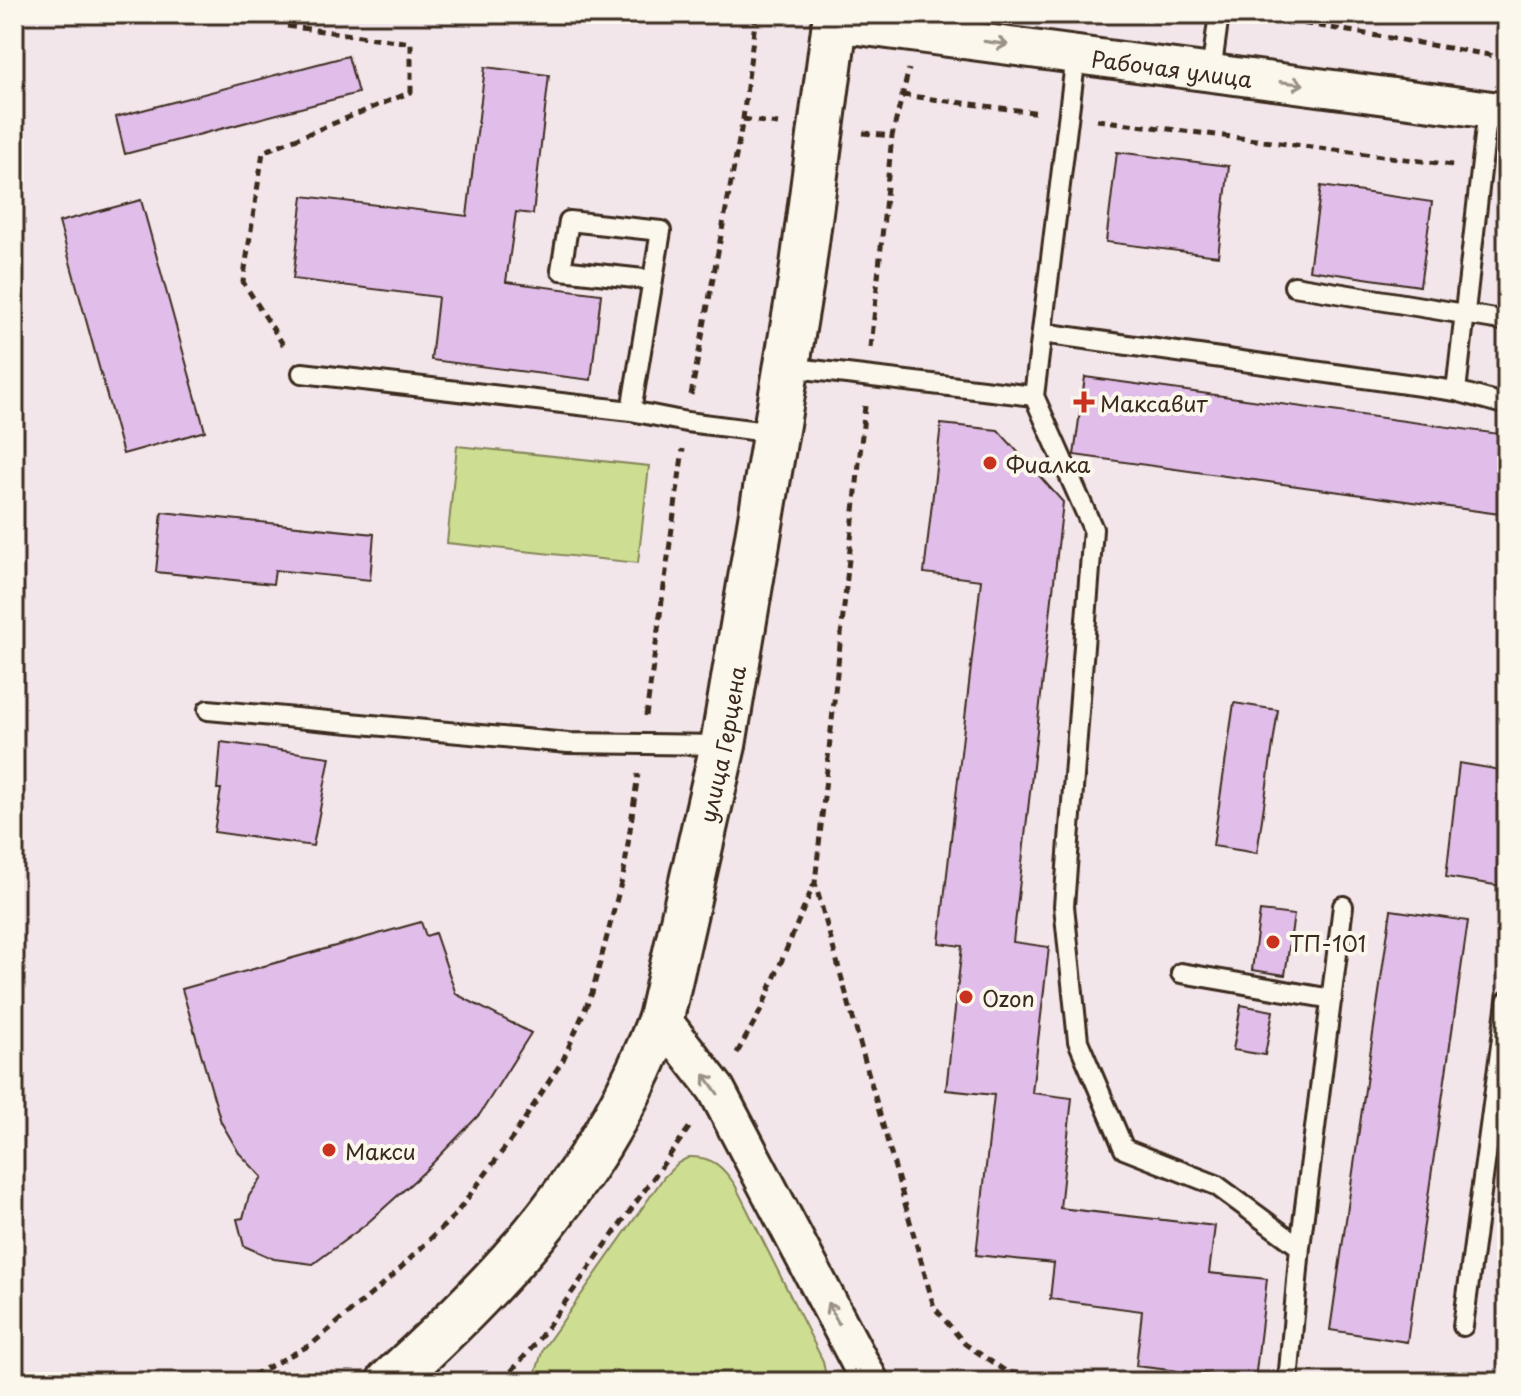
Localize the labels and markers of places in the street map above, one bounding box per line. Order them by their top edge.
place label: Максавит [1100,386,1209,419]
marker: Максавит [1075,393,1093,411]
place label: Фиалка [1006,447,1091,480]
marker: Фиалка [981,454,999,472]
place label: ТП-101 [1289,926,1366,959]
marker: ТП-101 [1264,933,1282,951]
place label: Ozon [982,981,1035,1014]
marker: Ozon [957,988,975,1006]
place label: Макси [345,1134,416,1167]
marker: Макси [320,1141,338,1159]

